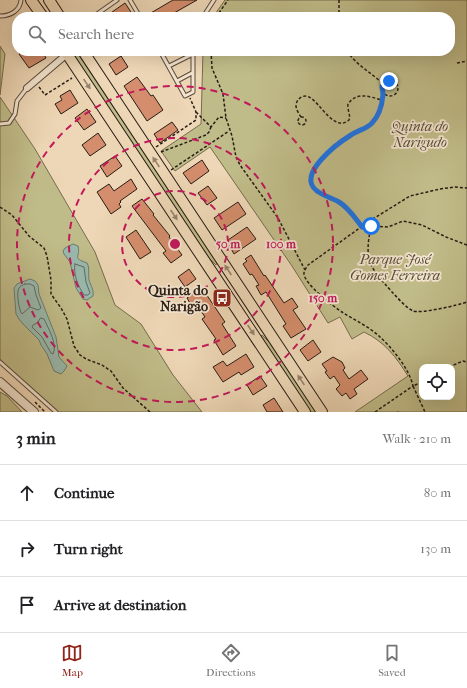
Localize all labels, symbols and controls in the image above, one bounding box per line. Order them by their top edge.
search box [12,12,455,56]
icon: search [26,23,48,45]
text: Search here [58,25,134,43]
route end [380,72,398,90]
one-way arrow [83,78,91,89]
park label: Quinta do Narigudo [391,118,448,151]
one-way arrow [152,157,160,167]
one-way arrow [170,210,178,220]
route start [362,217,380,235]
centre of rings [168,237,182,251]
text: 50 m [216,237,241,251]
text: 100 m [266,237,297,251]
park label: Parque José Gomes Ferreira [350,251,440,284]
one-way arrow [224,265,232,275]
place label: Quinta do Narigão [148,282,208,315]
bus stop icon: Quinta do Narigão [211,287,233,309]
text: 150 m [309,291,338,305]
one-way arrow [247,325,255,335]
map controls [419,364,455,400]
button: locate [419,364,455,400]
one-way arrow [297,374,305,385]
text: 3 min [16,428,56,448]
text: Walk · 210 m [383,431,451,446]
icon: ahead [16,482,38,504]
text: Continue [54,484,114,502]
text: 80 m [424,485,451,500]
icon: right [16,538,38,560]
text: Turn right [54,540,123,558]
text: 130 m [420,541,451,556]
icon: arrive [16,594,38,616]
text: Arrive at destination [54,596,186,614]
tab: Map [61,642,83,679]
tab: Directions [206,642,256,679]
tab: Saved [378,642,406,679]

